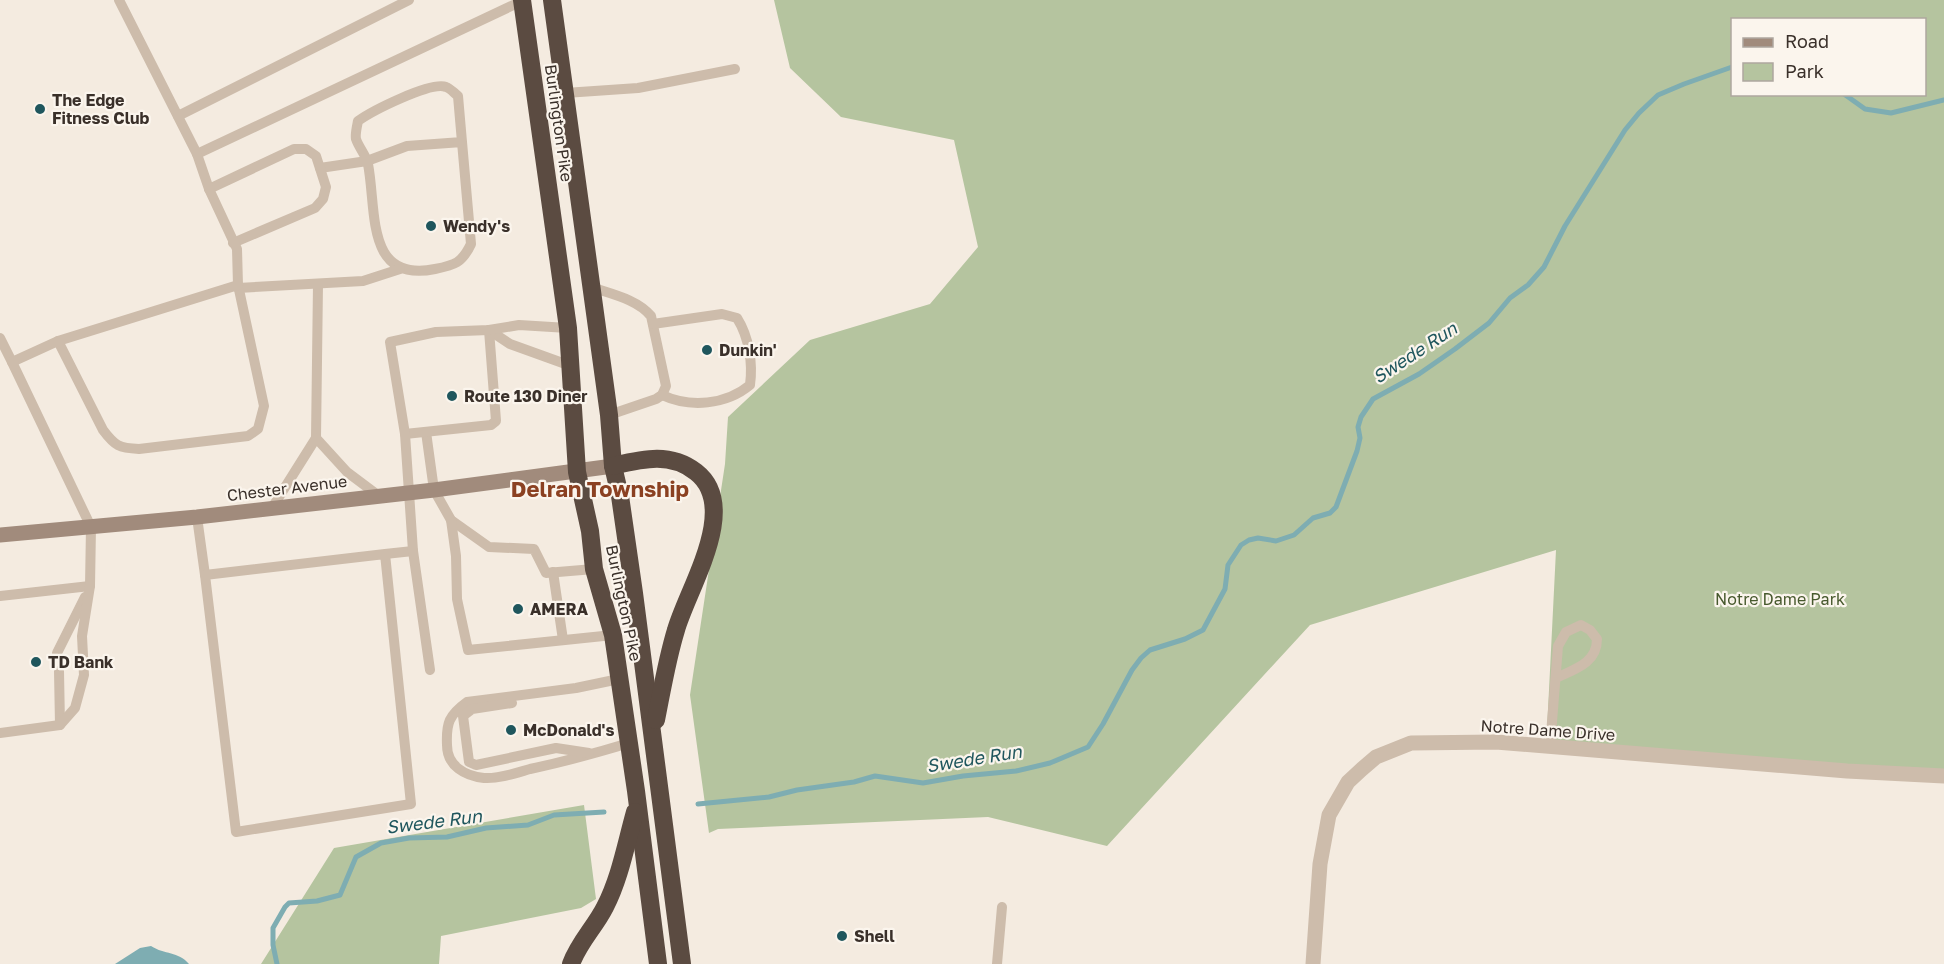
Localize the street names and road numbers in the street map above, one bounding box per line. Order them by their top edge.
street label: Burlington Pike [541,63,577,183]
street label: Chester Avenue [226,471,348,505]
street label: Burlington Pike [602,543,646,663]
street label: Notre Dame Drive [1480,715,1616,745]

